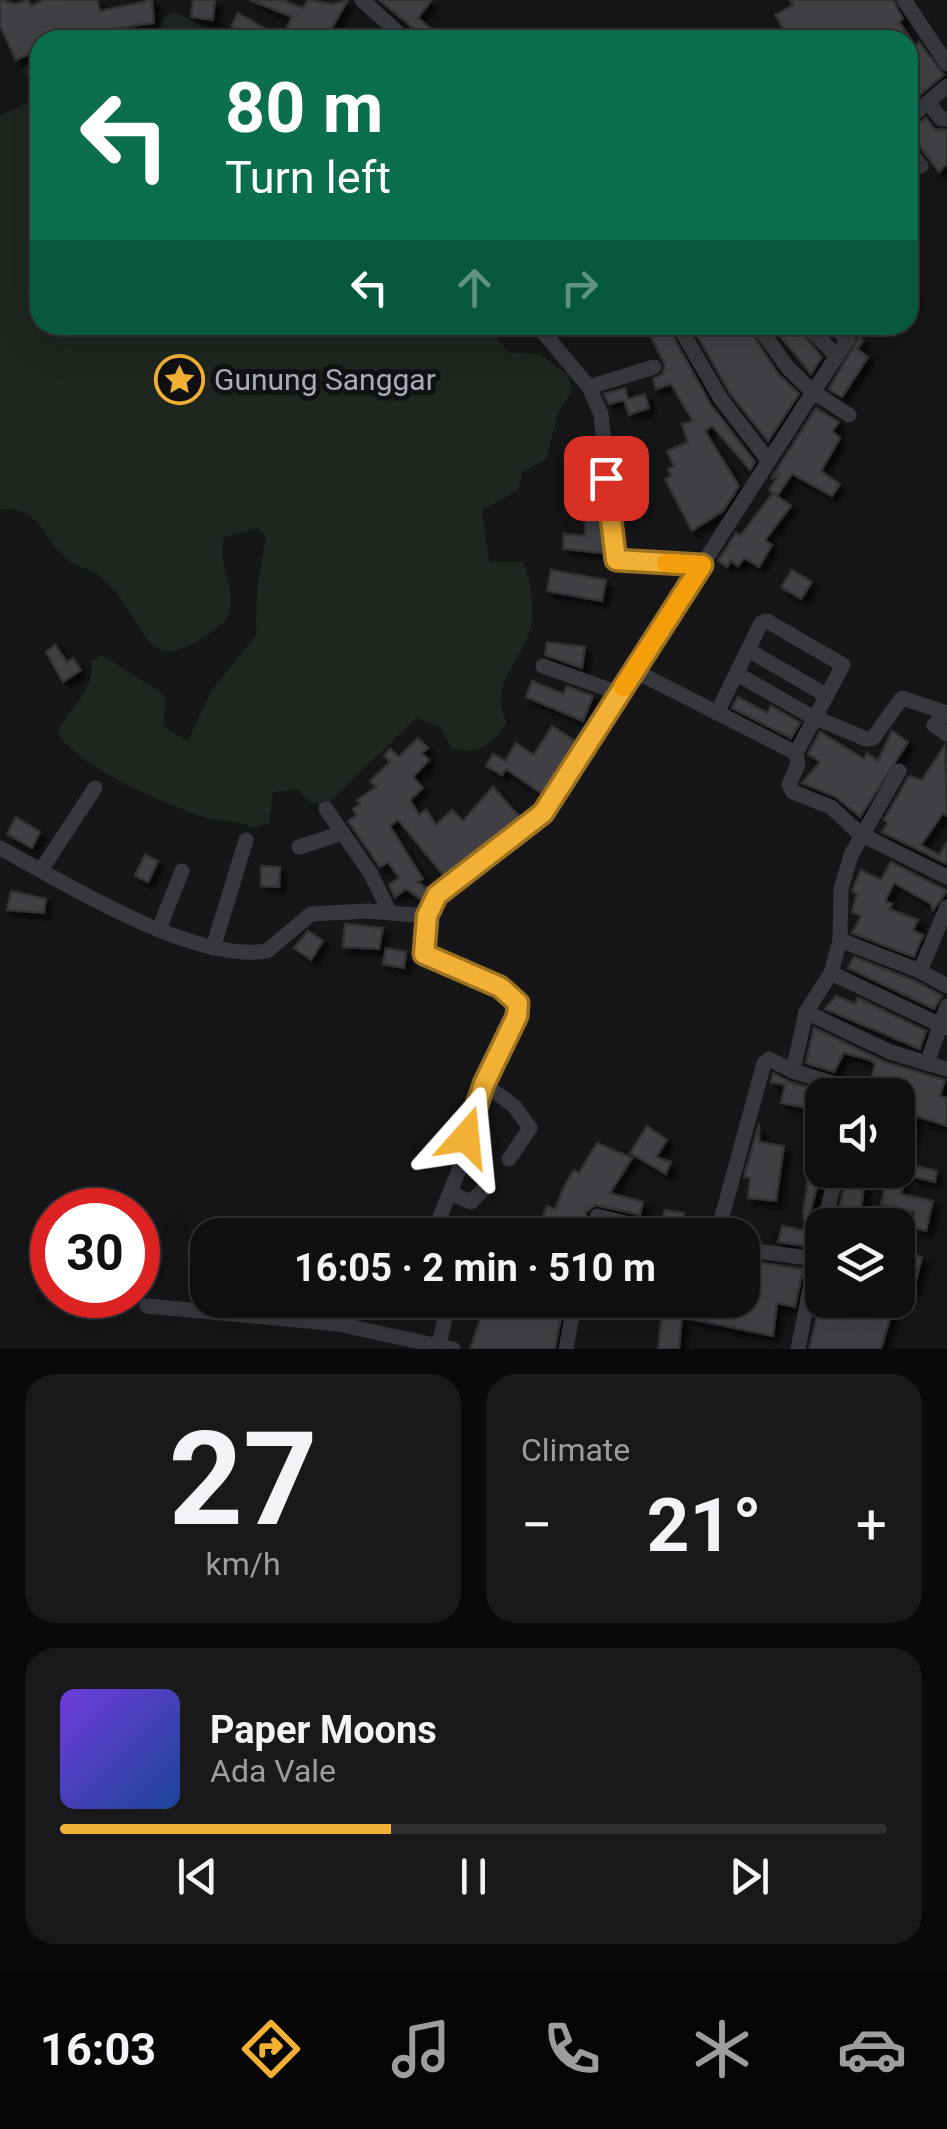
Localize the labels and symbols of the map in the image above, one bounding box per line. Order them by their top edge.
place icon: Gunung Sanggar [153,353,205,405]
place label: Gunung Sanggar [214,362,436,397]
pin [564,436,649,521]
position arrow [414,1085,518,1189]
speed limit sign: 30 [30,1188,160,1318]

